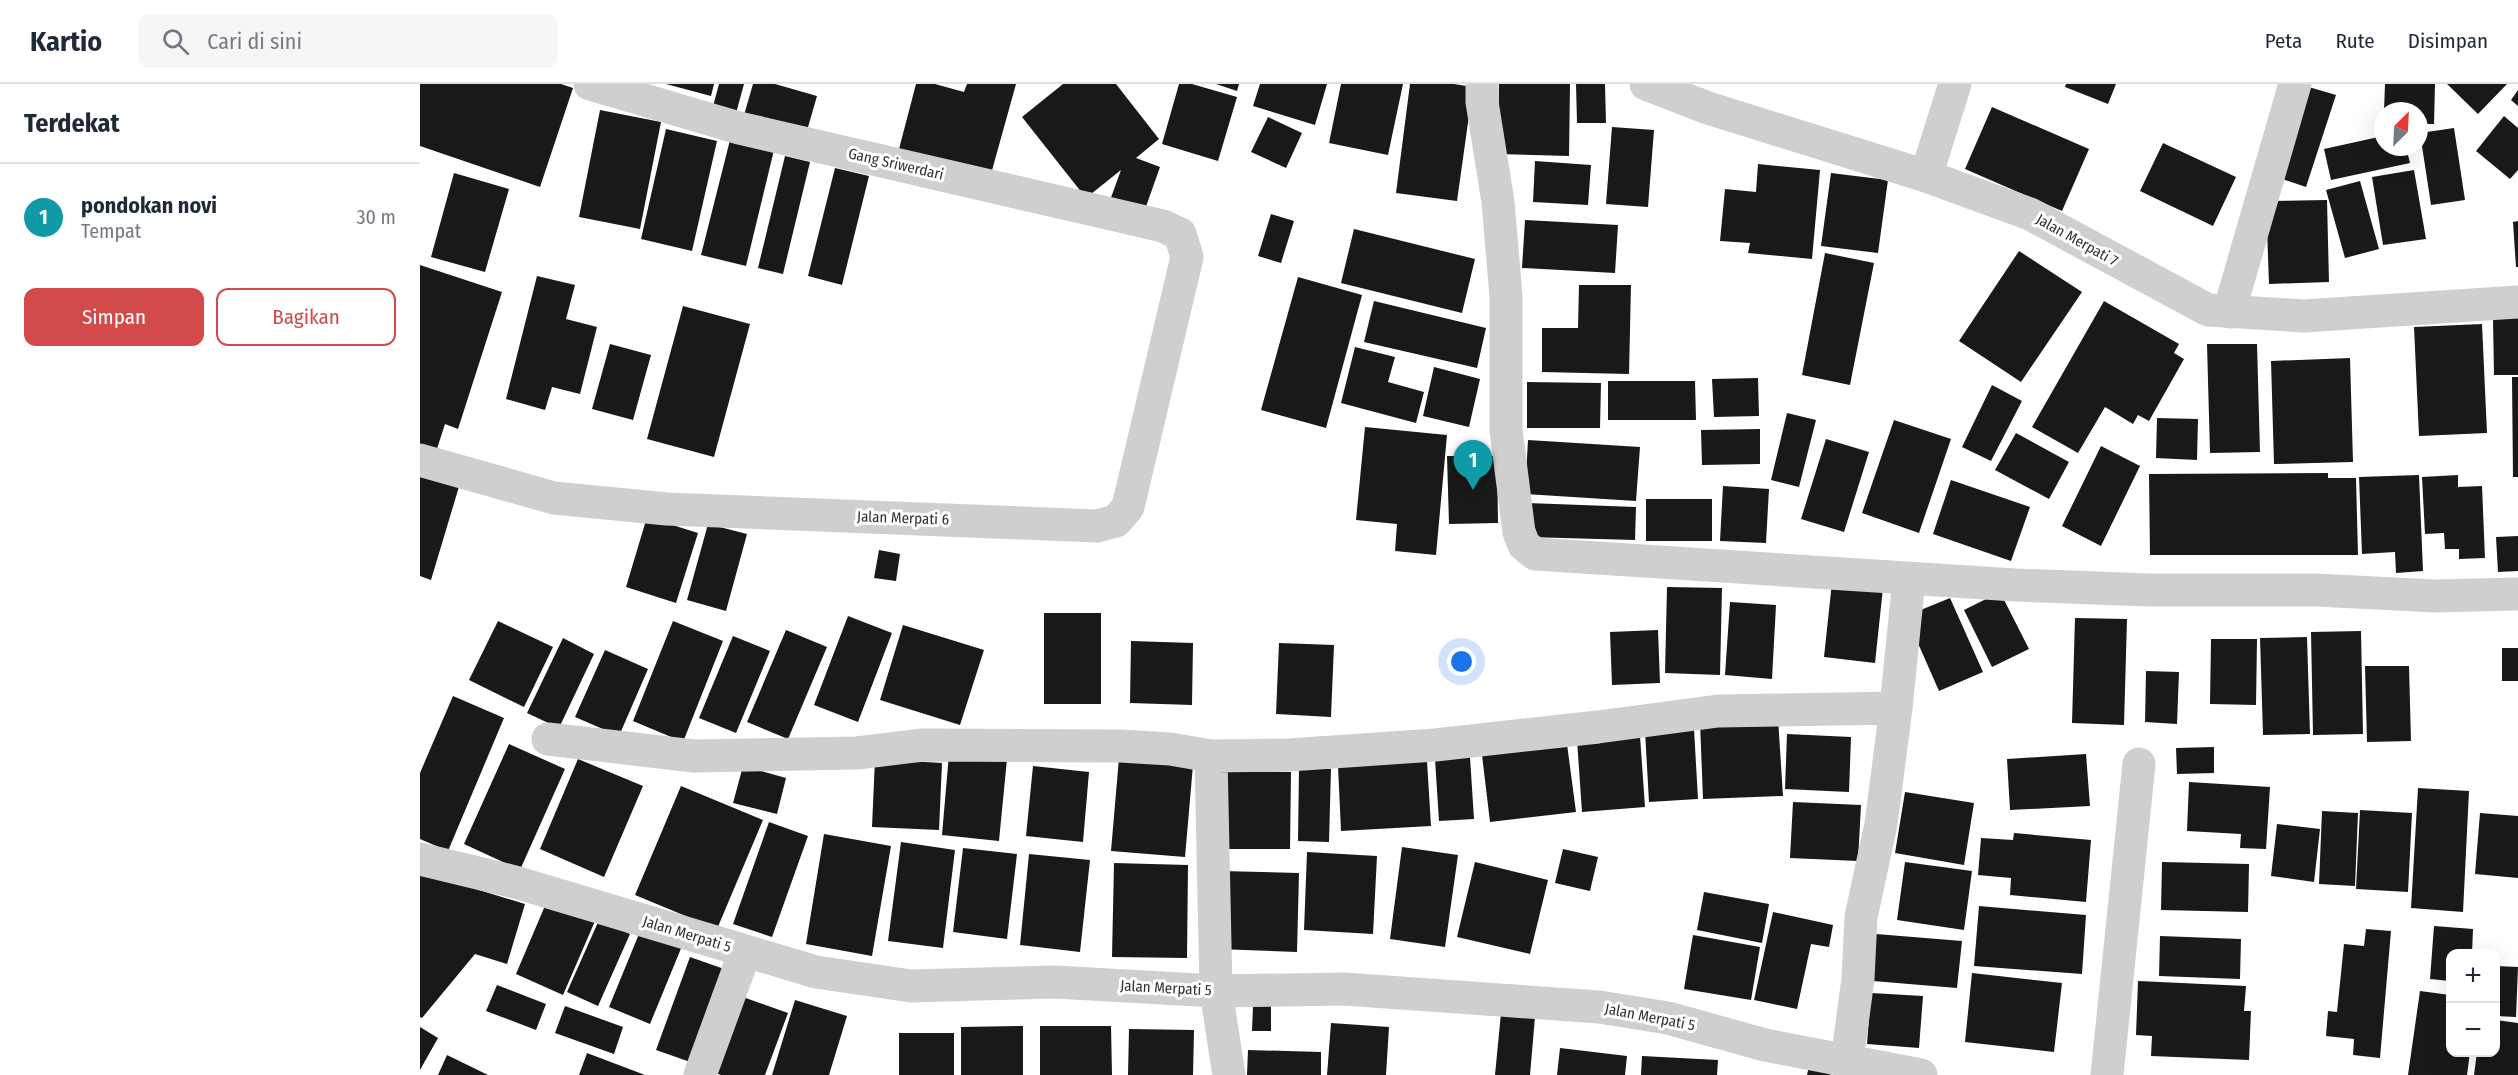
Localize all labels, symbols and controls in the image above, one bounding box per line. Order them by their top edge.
search box [138,14,558,68]
text: Kartio [30,25,102,58]
icon: search [159,25,192,58]
text: Cari di sini [207,28,302,55]
text: Peta [2265,28,2302,54]
text: Rute [2335,28,2375,54]
text: Disimpan [2408,28,2488,54]
north arrow [2374,102,2428,156]
text: Terdekat [24,108,120,139]
street label: Gang Sriwerdari [847,144,945,184]
text: pondokan novi [81,192,217,219]
text: 1 [39,205,48,229]
text: 30 m [356,205,396,229]
street label: Jalan Merpati 7 [2033,210,2121,270]
text: Tempat [81,219,141,243]
button: Simpan [24,288,204,346]
button: Bagikan [216,288,396,346]
pin: 1 [1454,440,1492,490]
street label: Jalan Merpati 6 [857,507,949,529]
your location [1447,647,1476,676]
street label: Jalan Merpati 5 [641,912,734,956]
map controls [2446,949,2500,1057]
button: + [2446,949,2500,1003]
street label: Jalan Merpati 5 [1120,977,1212,999]
street label: Jalan Merpati 5 [1603,999,1697,1035]
button: − [2446,1003,2500,1057]

